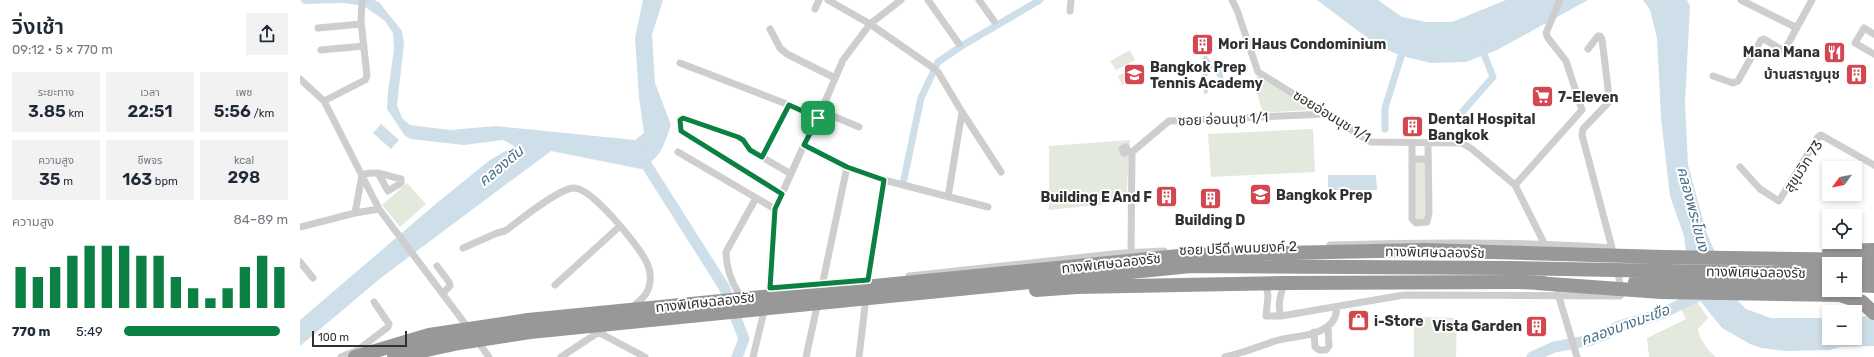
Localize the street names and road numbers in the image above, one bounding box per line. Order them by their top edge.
street label: ซอยอ่อนนุช 1/1 [1290,87,1373,146]
street label: ซอย อ่อนนุช 1/1 [1177,109,1269,130]
street label: สุขุมวิท 73 [1780,137,1827,196]
street label: ซอย ปรีดี พนมยงค์ 2 [1179,238,1297,259]
street label: ทางพิเศษฉลองรัช [1385,243,1485,262]
street label: ทางพิเศษฉลองรัช [1061,250,1162,277]
street label: ทางพิเศษฉลองรัช [1706,263,1806,282]
street label: ทางพิเศษฉลองรัช [655,289,756,316]

